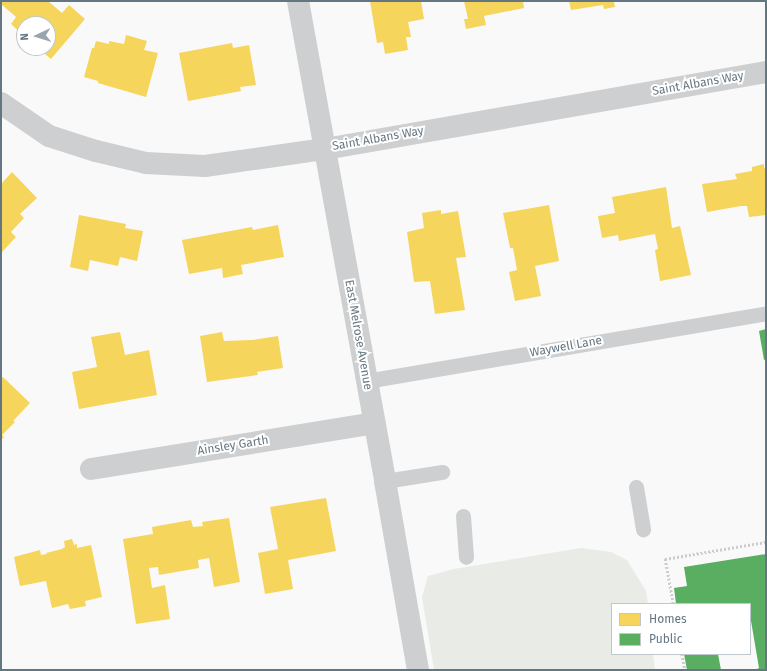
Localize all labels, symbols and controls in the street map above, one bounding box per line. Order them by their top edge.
north arrow [16,16,56,56]
text: N [18,33,31,41]
street label: Saint Albans Way [651,69,745,99]
street label: Saint Albans Way [331,124,425,154]
street label: East Melrose Avenue [341,279,375,391]
street label: Waywell Lane [529,334,603,360]
street label: Ainsley Garth [196,433,270,459]
legend [611,603,751,655]
text: Homes [649,612,687,626]
text: Public [649,632,682,646]

